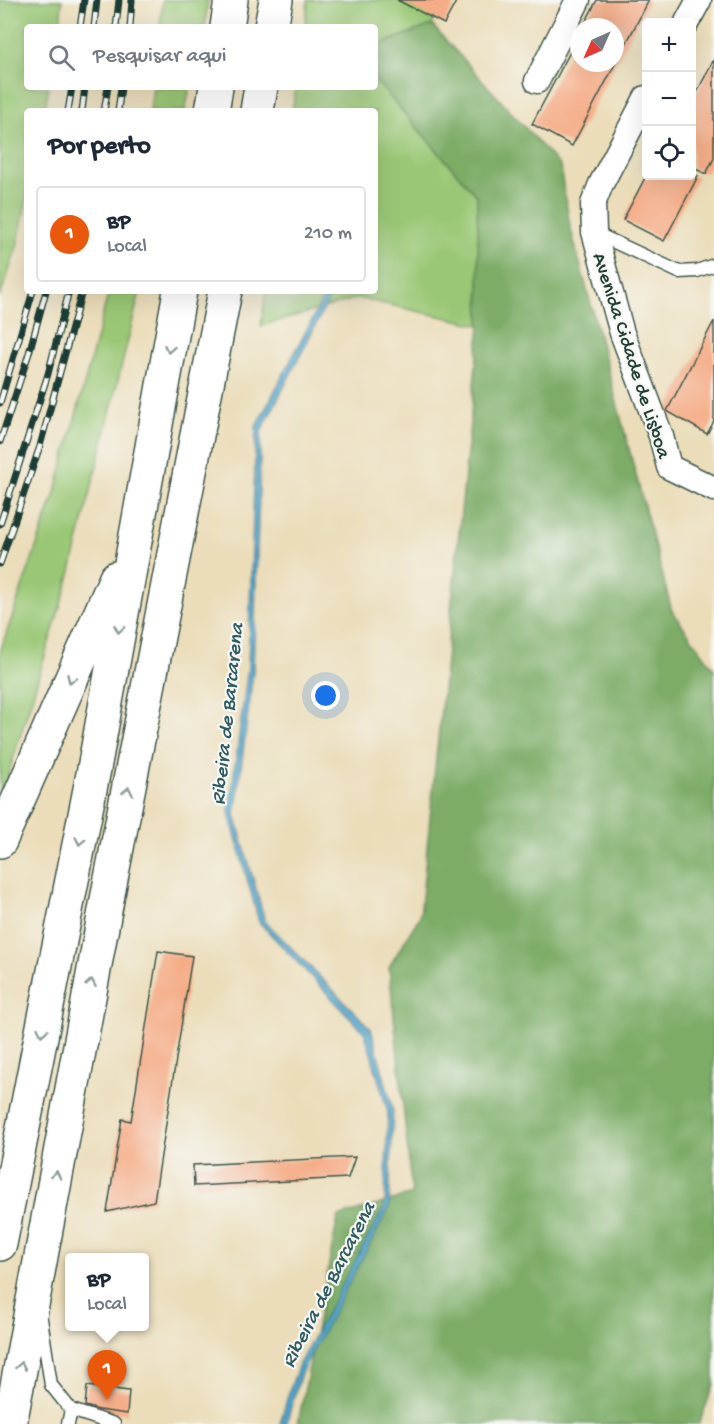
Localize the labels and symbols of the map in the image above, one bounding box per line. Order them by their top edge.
north arrow [570,18,624,72]
street label: Avenida Cidade de Lisboa [586,250,674,463]
one-way arrow [164,344,176,353]
water label: Ribeira de Barcarena [207,621,252,807]
one-way arrow [114,624,126,633]
one-way arrow [66,673,78,684]
your location [311,681,340,710]
one-way arrow [121,787,134,797]
one-way arrow [74,836,87,846]
one-way arrow [84,978,97,988]
one-way arrow [36,1027,49,1037]
one-way arrow [49,1170,62,1180]
water label: Ribeira de Barcarena [277,1197,383,1373]
pin: 1 [88,1350,126,1400]
one-way arrow [14,1362,27,1372]

